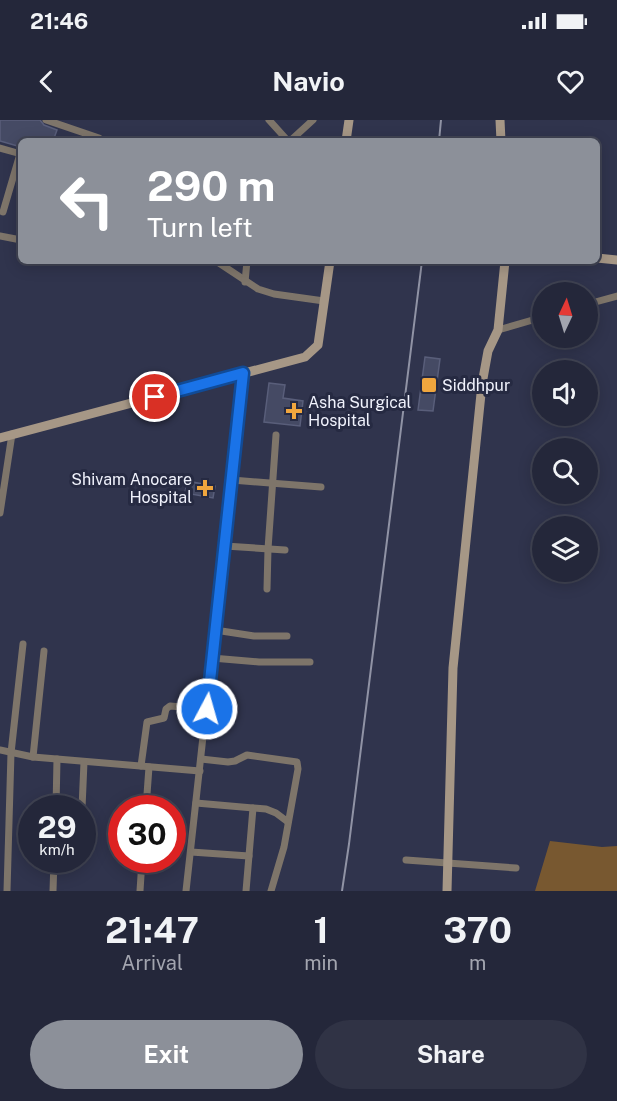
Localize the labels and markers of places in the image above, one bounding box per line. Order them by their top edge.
pin [129,371,180,422]
marker: Siddhpur [420,376,438,394]
place label: Siddhpur [442,376,510,395]
place label: Asha Surgical Hospital [308,393,412,430]
marker: Asha Surgical Hospital [285,402,303,420]
place label: Shivam Anocare Hospital [71,470,192,507]
marker: Shivam Anocare Hospital [196,479,214,497]

